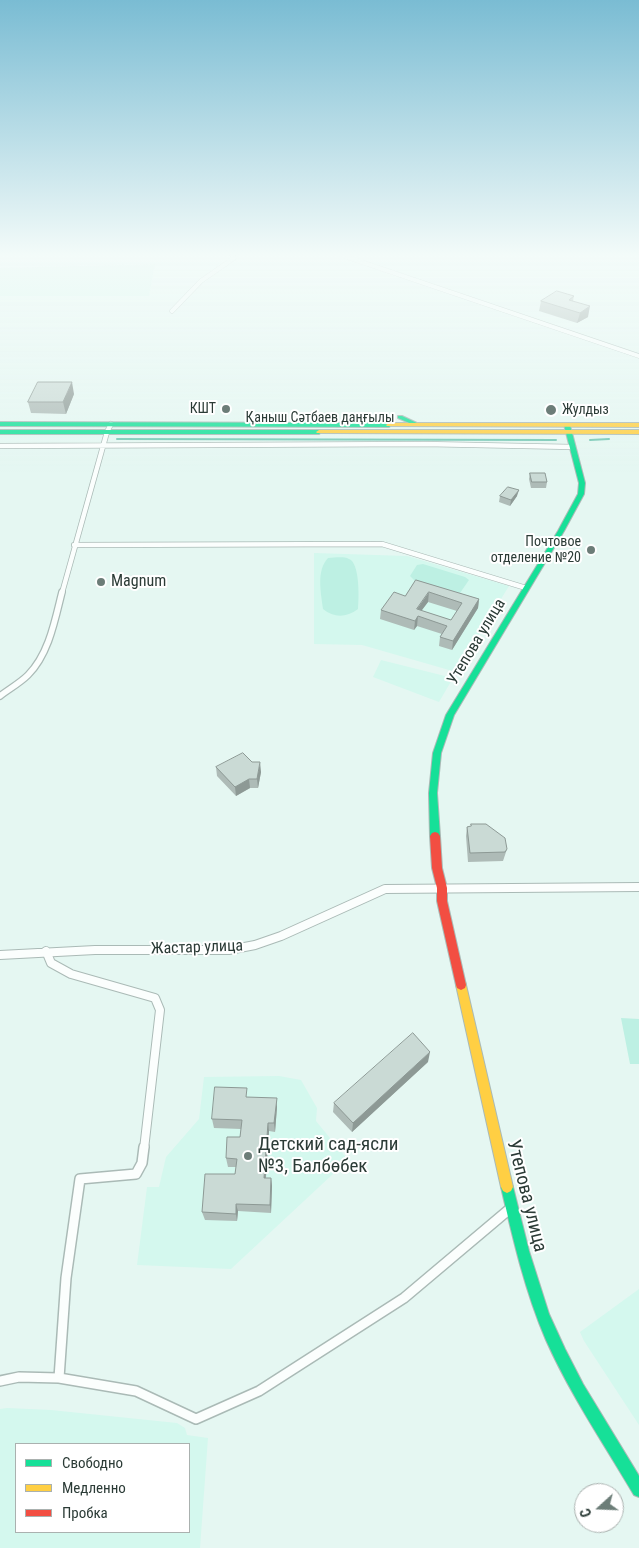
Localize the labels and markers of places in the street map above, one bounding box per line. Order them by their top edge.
place label: КШТ [190,401,216,417]
place label: Жулдыз [562,402,609,418]
marker: КШТ [220,403,232,415]
marker: Жулдыз [544,403,558,417]
place label: Почтовое отделение №20 [491,534,581,566]
marker: Почтовое отделение №20 [585,544,597,556]
place label: Magnum [111,572,166,592]
marker: Magnum [95,576,107,588]
place label: Детский сад-ясли №3, Балбөбек [258,1134,398,1178]
marker: Детский сад-ясли №3, Балбөбек [242,1150,254,1162]

